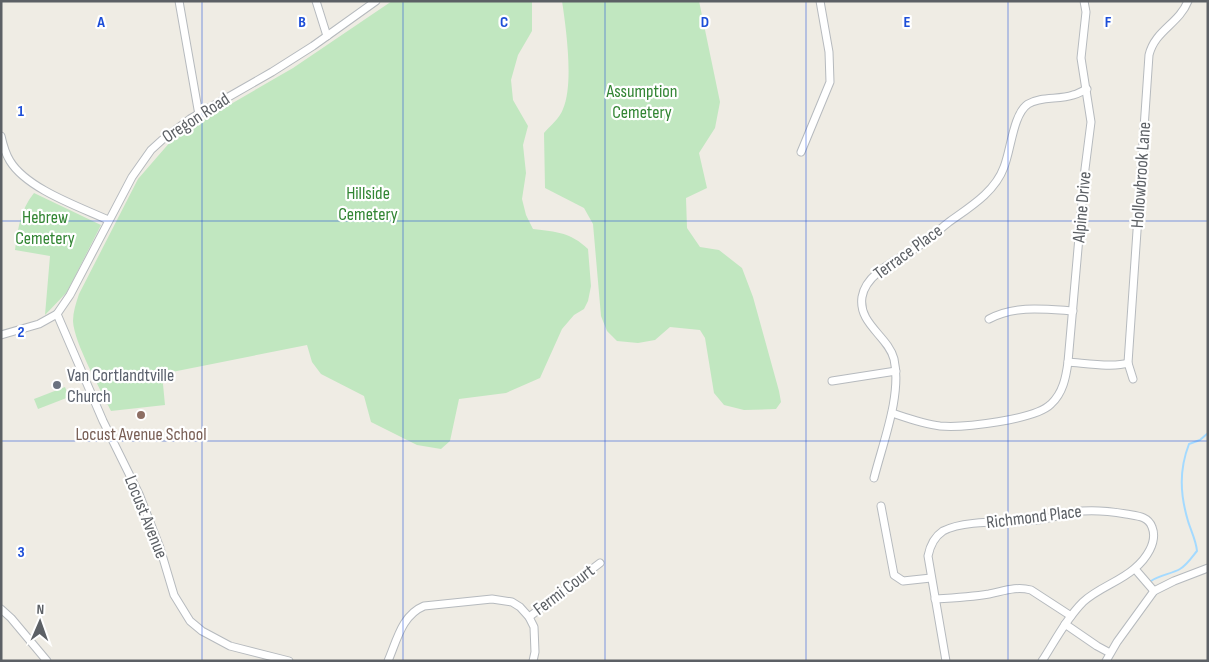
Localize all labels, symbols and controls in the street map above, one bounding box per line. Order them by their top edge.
text: A [96,13,105,32]
text: B [298,13,306,32]
text: C [500,13,508,32]
text: D [701,13,709,32]
text: E [904,13,911,32]
text: F [1105,13,1112,32]
park label: Assumption Cemetery [605,81,678,123]
street label: Oregon Road [158,88,234,148]
text: 1 [18,102,25,121]
street label: Hollowbrook Lane [1127,121,1155,229]
street label: Alpine Drive [1068,171,1096,244]
park label: Hillside Cemetery [338,183,398,225]
park label: Hebrew Cemetery [15,207,75,249]
street label: Terrace Place [870,220,946,284]
text: 2 [17,323,25,342]
place label: Van Cortlandtville Church [67,365,174,407]
marker: Van Cortlandtville Church [51,379,63,391]
marker: Locust Avenue School [135,409,147,421]
place label: Locust Avenue School [75,424,207,445]
street label: Locust Avenue [120,473,172,561]
street label: Richmond Place [985,501,1083,533]
text: 3 [17,543,25,562]
street label: Fermi Court [529,560,599,620]
north arrow [15,597,65,647]
text: N [36,601,44,618]

